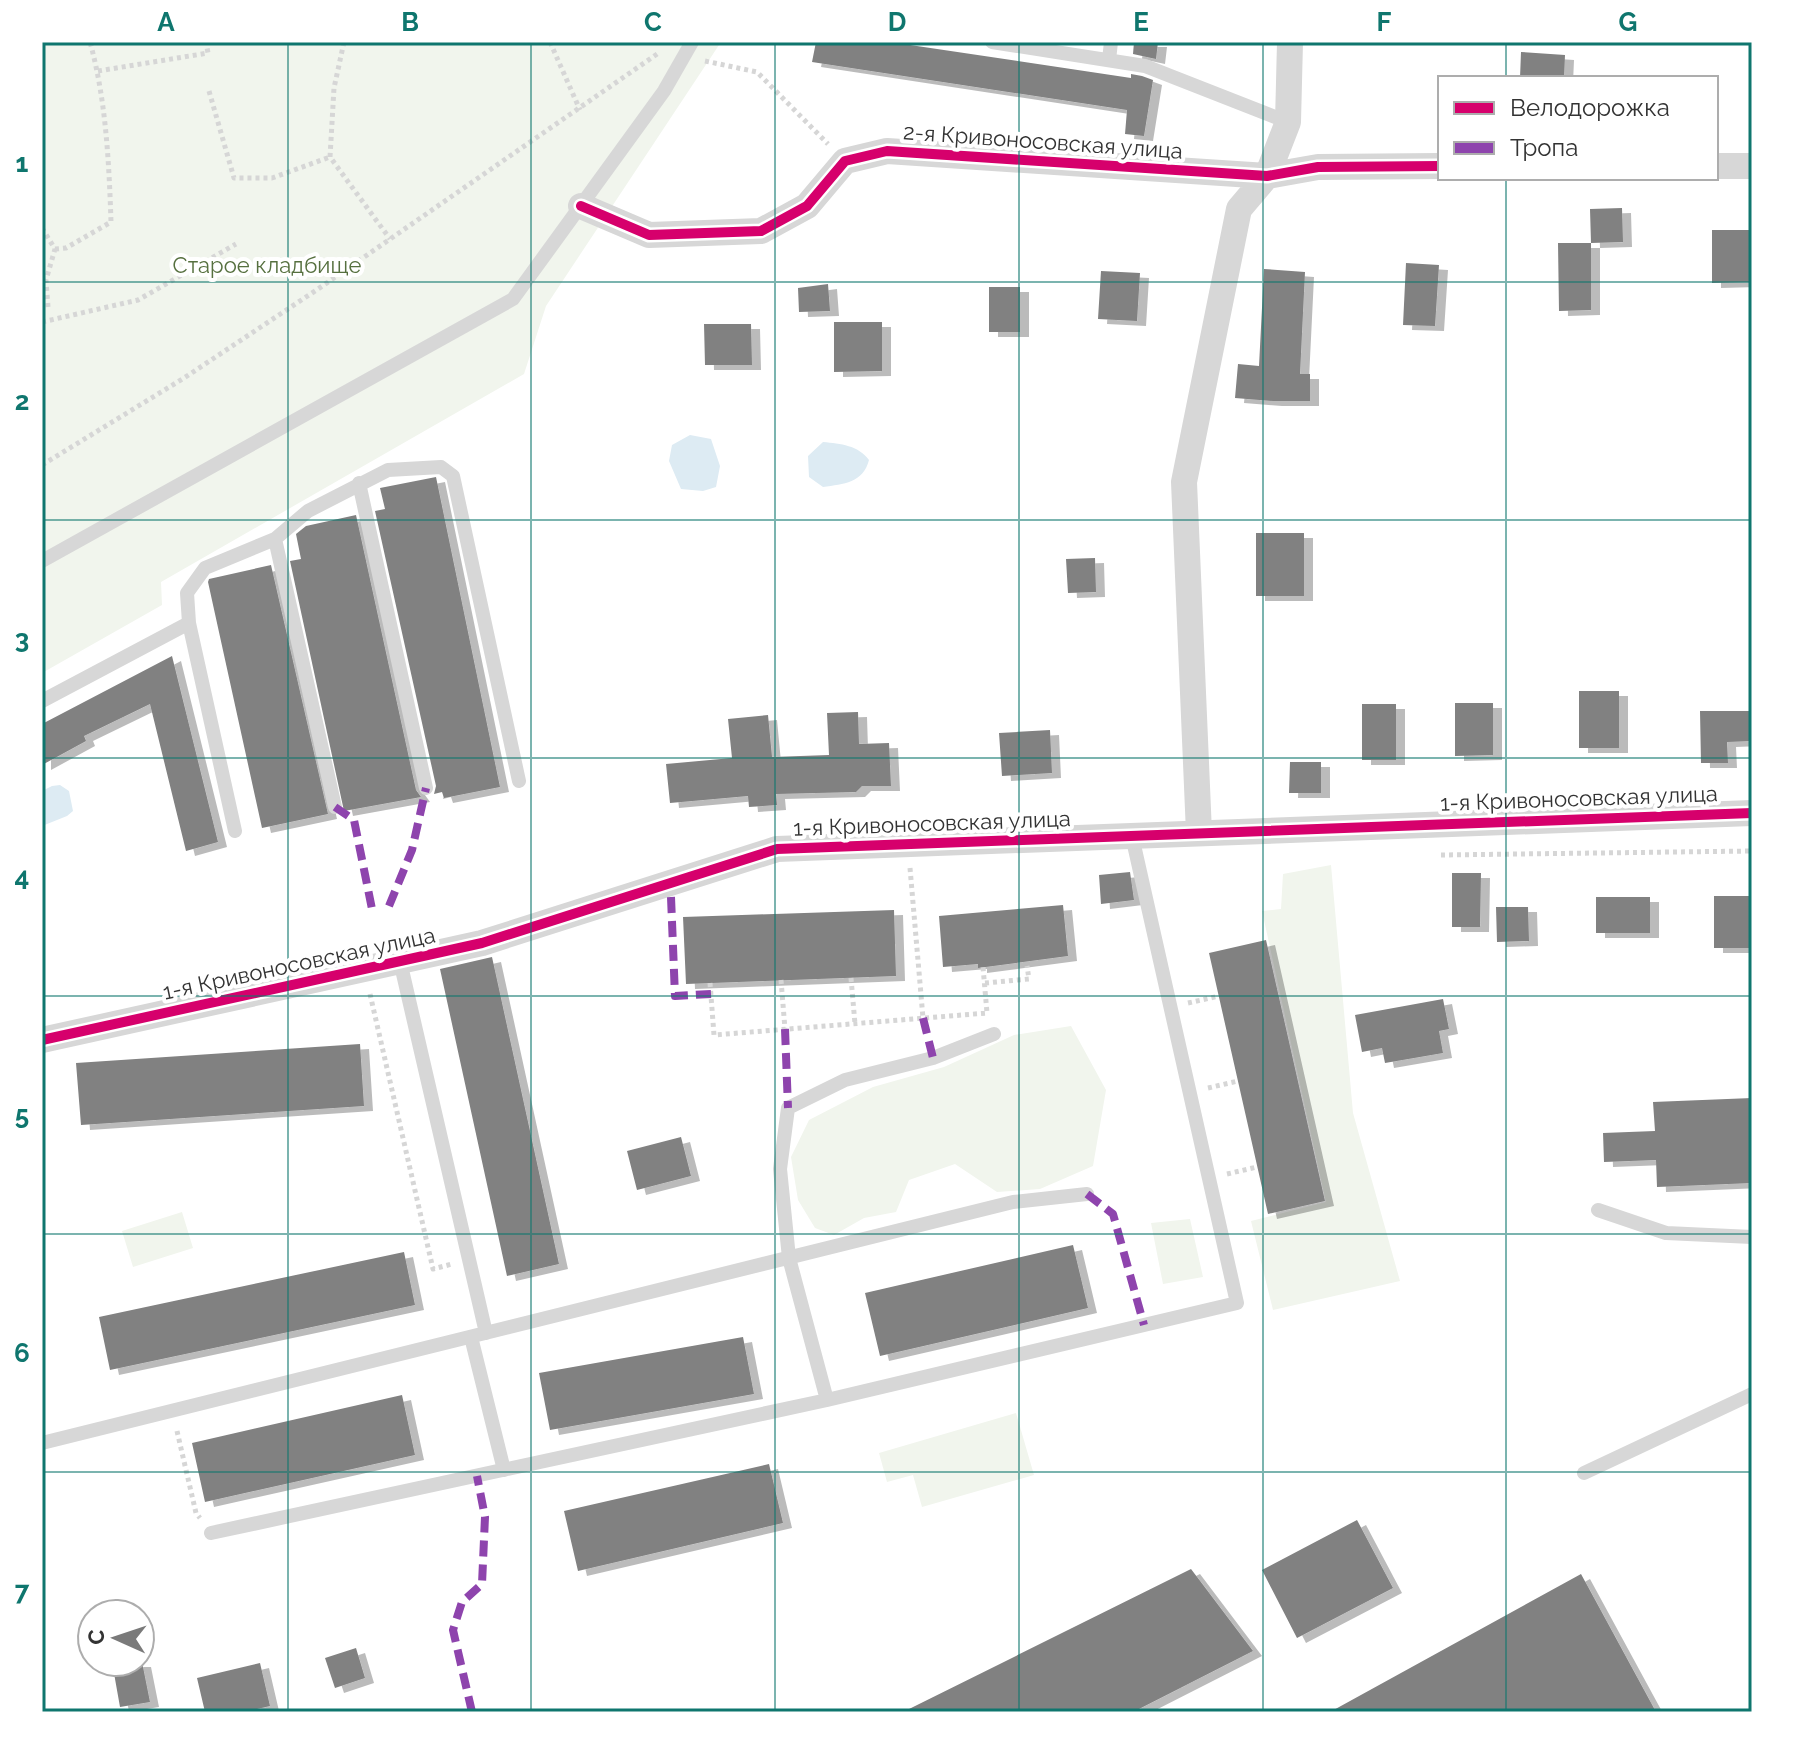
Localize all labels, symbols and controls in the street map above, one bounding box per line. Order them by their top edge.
text: A [157,7,175,37]
text: B [401,7,419,37]
text: C [644,7,662,37]
text: D [888,7,906,37]
text: E [1133,7,1149,37]
text: F [1377,7,1392,37]
text: G [1619,7,1637,37]
legend [1438,76,1718,180]
text: Велодорожка [1510,93,1670,122]
street label: 2-я Кривоносовская улица [902,118,1184,164]
text: Тропа [1510,133,1578,162]
text: 1 [16,148,29,178]
park label: Старое кладбище [173,252,362,278]
text: 2 [15,386,29,416]
text: 3 [15,624,29,654]
street label: 1-я Кривоносовская улица [1440,780,1718,816]
street label: 1-я Кривоносовская улица [793,805,1071,841]
text: 4 [15,862,29,892]
street label: 1-я Кривоносовская улица [160,921,438,1005]
text: 5 [15,1100,29,1130]
text: 6 [14,1338,30,1368]
text: 7 [15,1576,30,1606]
north arrow [76,1598,156,1678]
text: С [83,1629,109,1645]

